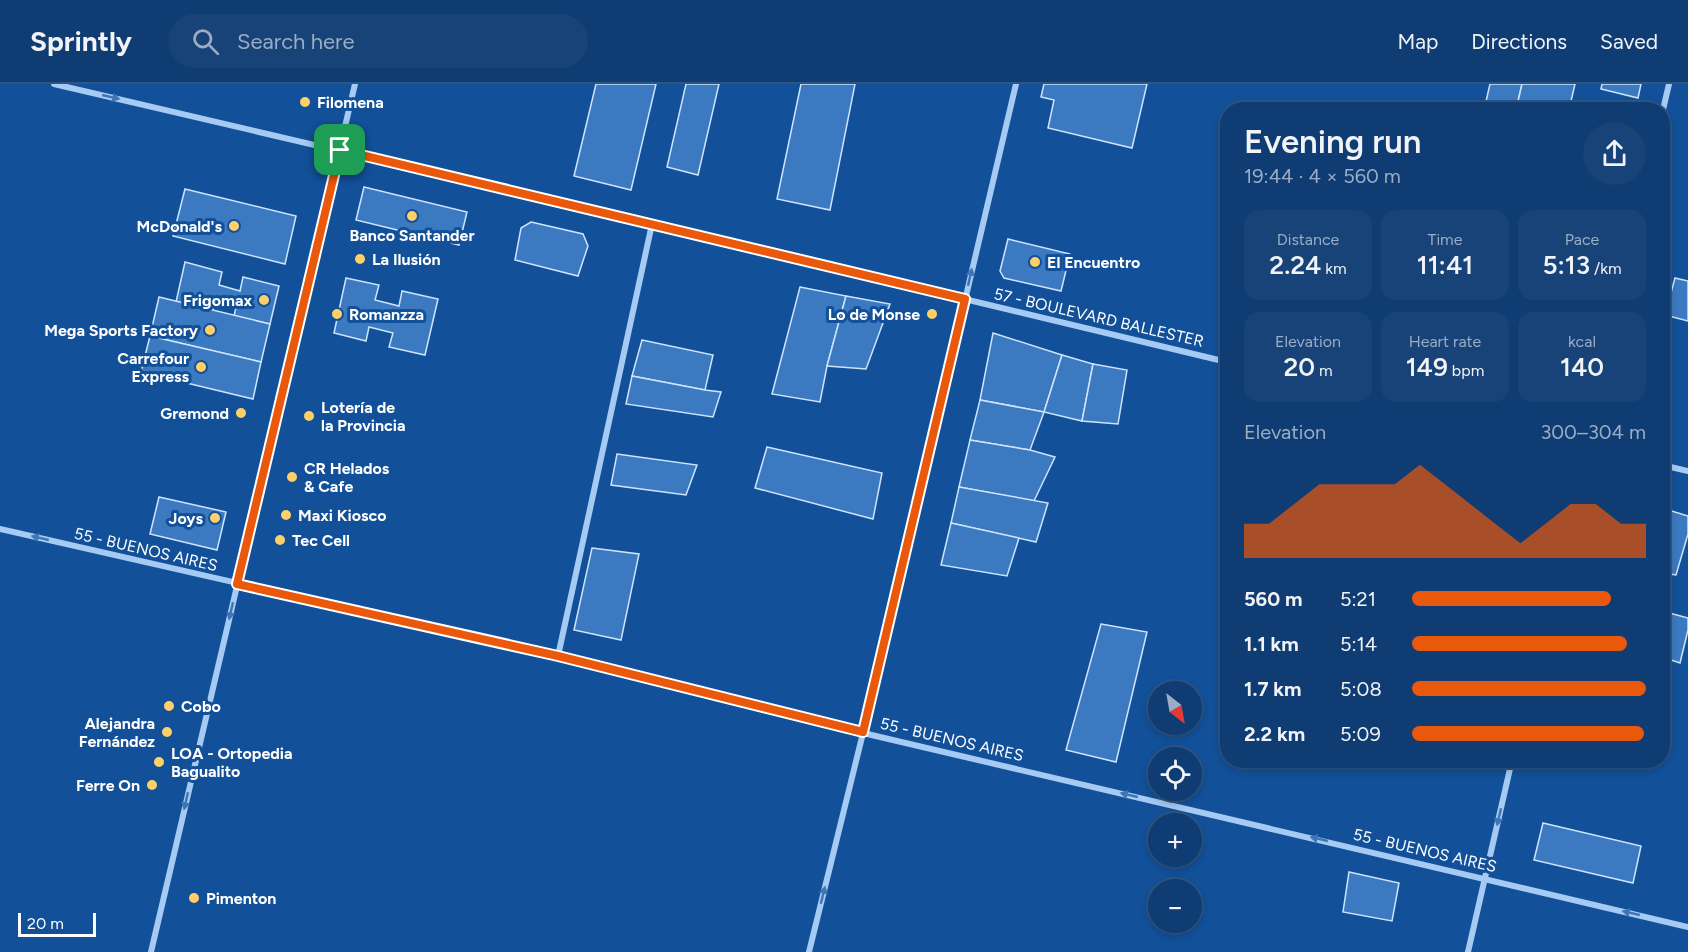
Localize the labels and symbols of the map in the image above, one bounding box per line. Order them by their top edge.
one-way arrow [101,93,120,103]
place label: Filomena [317,93,384,112]
marker: Filomena [298,95,312,109]
pin [314,124,365,175]
marker: Banco Santander [405,209,419,223]
place label: McDonald's [137,217,223,236]
marker: McDonald's [227,219,241,233]
place label: Banco Santander [350,226,474,245]
place label: La Ilusión [372,250,441,269]
marker: La Ilusión [353,252,367,266]
place label: El Encuentro [1047,253,1140,272]
marker: El Encuentro [1028,255,1042,269]
one-way arrow [966,267,976,286]
street label: 57 - BOULEVARD BALLESTER [992,284,1206,351]
place label: Frigomax [183,291,252,310]
marker: Frigomax [257,293,271,307]
place label: Romanzza [349,305,424,324]
place label: Lo de Monse [828,305,920,324]
marker: Romanzza [330,307,344,321]
marker: Lo de Monse [925,307,939,321]
place label: Mega Sports Factory [44,321,199,340]
marker: Mega Sports Factory [203,323,217,337]
place label: Carrefour Express [117,349,190,386]
marker: Carrefour Express [194,360,208,374]
place label: Lotería de la Provincia [321,398,406,435]
place label: Gremond [160,404,229,423]
marker: Gremond [234,406,248,420]
marker: Lotería de la Provincia [302,409,316,423]
place label: CR Helados & Cafe [304,459,390,496]
marker: CR Helados & Cafe [285,470,299,484]
place label: Maxi Kiosco [298,506,386,525]
marker: Maxi Kiosco [279,508,293,522]
place label: Joys [169,509,204,528]
marker: Joys [208,511,222,525]
street label: 55 - BUENOS AIRES [72,524,220,575]
place label: Tec Cell [292,531,350,550]
one-way arrow [30,533,49,542]
marker: Tec Cell [273,533,287,547]
one-way arrow [226,602,236,620]
north arrow [1148,681,1202,735]
place label: Cobo [181,697,221,716]
marker: Cobo [162,699,176,713]
place label: Alejandra Fernández [79,714,155,751]
street label: 55 - BUENOS AIRES [878,714,1026,765]
marker: Alejandra Fernández [160,725,174,739]
place label: LOA - Ortopedia Bagualito [171,744,293,781]
marker: LOA - Ortopedia Bagualito [152,755,166,769]
place label: Ferre On [76,776,140,795]
marker: Ferre On [145,778,159,792]
one-way arrow [1120,789,1138,799]
one-way arrow [181,792,191,810]
one-way arrow [1493,808,1503,827]
street label: 55 - BUENOS AIRES [1351,825,1499,876]
one-way arrow [1310,834,1328,844]
one-way arrow [818,886,828,904]
place label: Pimenton [206,889,276,908]
marker: Pimenton [187,891,201,905]
one-way arrow [1622,908,1640,918]
scale bar [18,910,96,938]

